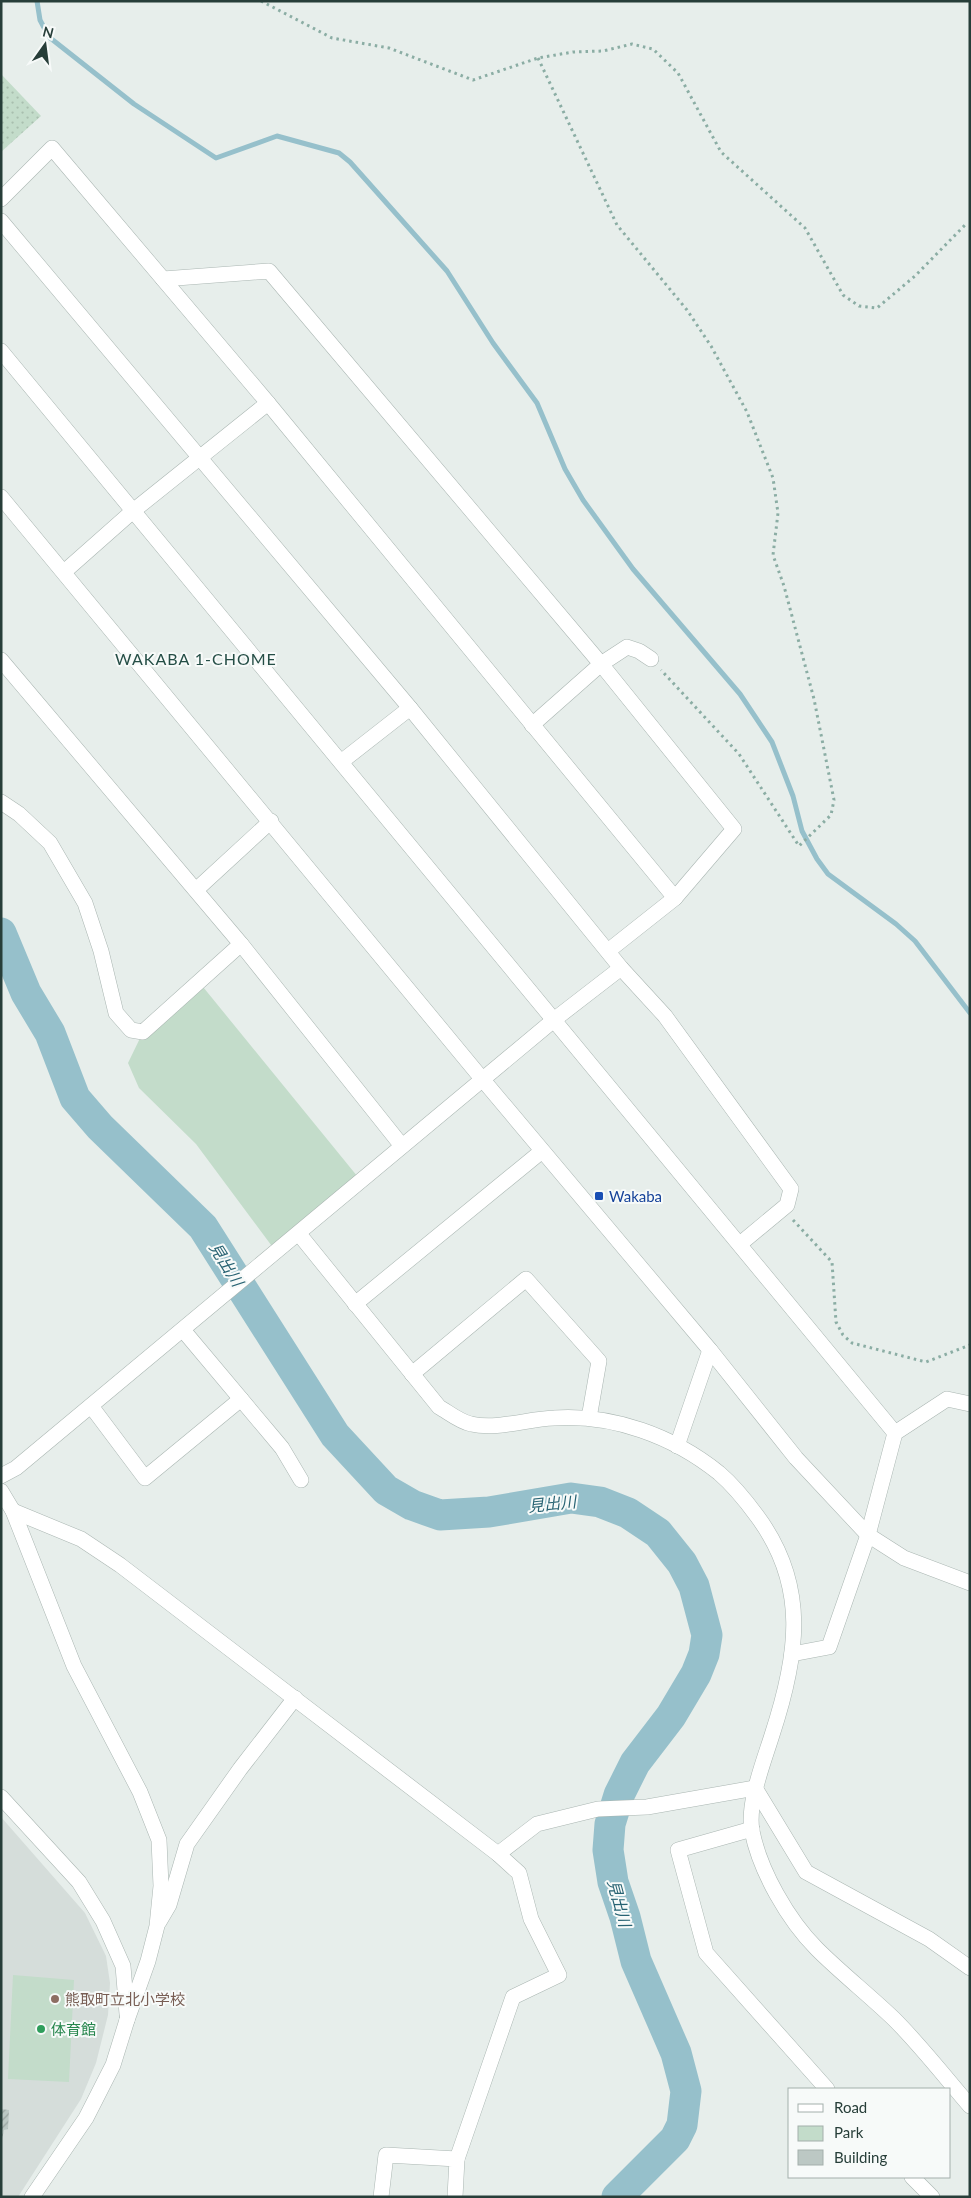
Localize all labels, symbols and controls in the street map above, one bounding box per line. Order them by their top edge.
north arrow [20,20,70,70]
text: N [41,22,56,41]
district label: WAKABA 1-CHOME [115,649,277,668]
place label: Wakaba [609,1187,662,1205]
marker: Wakaba [593,1190,605,1202]
water label: 見出川 [206,1239,249,1291]
water label: 見出川 [527,1491,579,1515]
water label: 見出川 [605,1877,636,1931]
place label: 熊取町立北小学校 [65,1990,185,2008]
marker: 熊取町立北小学校 [49,1993,61,2005]
place label: 体育館 [51,2020,96,2038]
marker: 体育館 [35,2023,47,2035]
legend [788,2088,951,2178]
text: Road [834,2098,867,2116]
text: Park [834,2123,864,2141]
text: Building [834,2148,887,2166]

